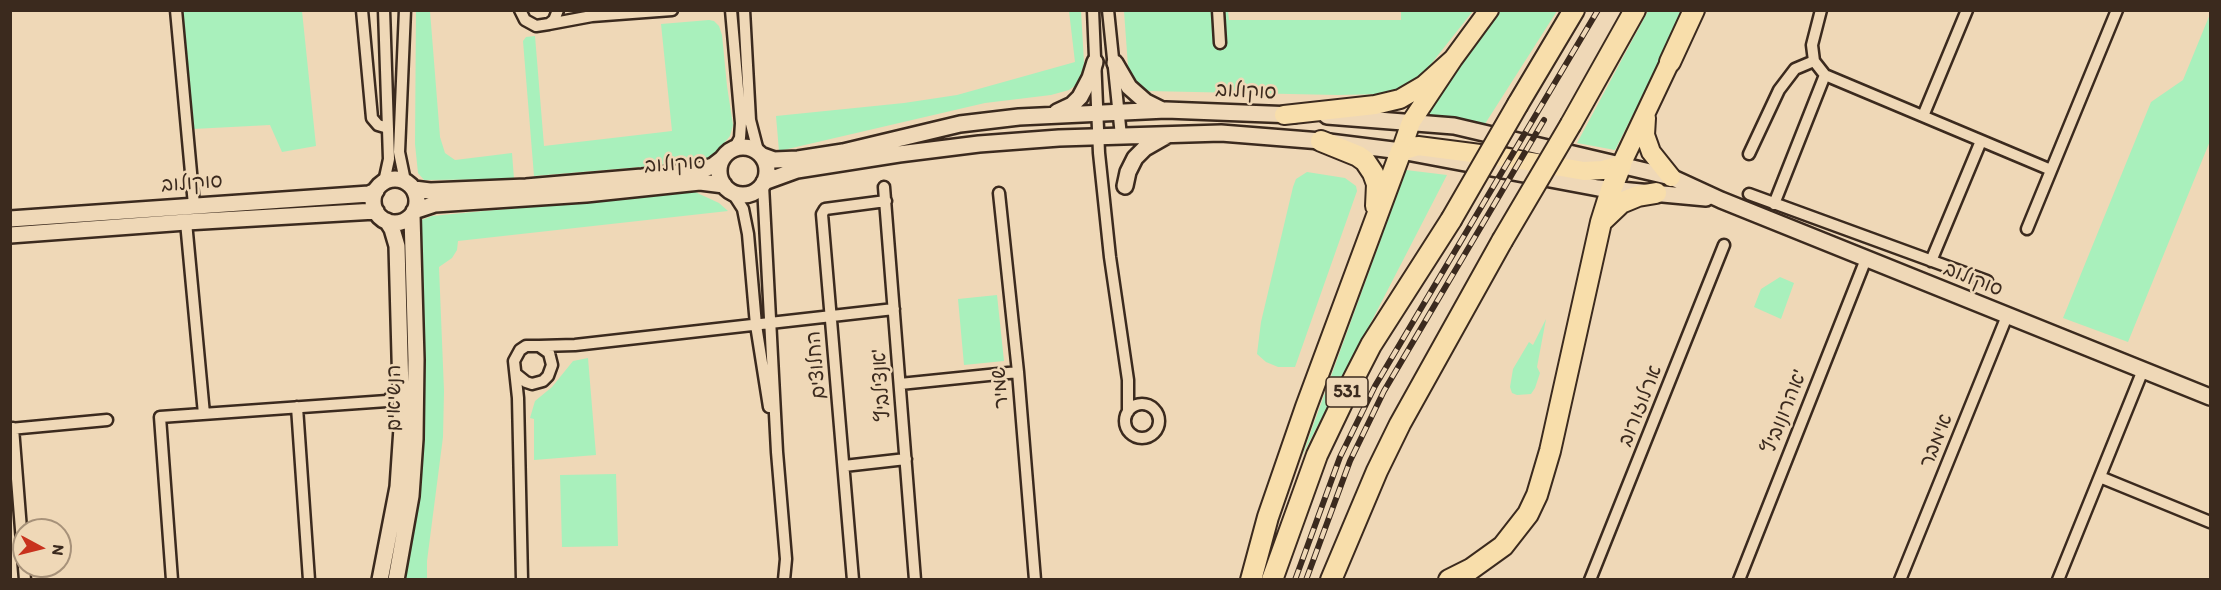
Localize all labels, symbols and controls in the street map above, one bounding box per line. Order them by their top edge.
street label: סוקולוב [1215,78,1277,106]
street label: סוקולוב [644,151,706,179]
street label: סוקולוב [161,170,223,198]
street label: סוקולוב [1940,257,2006,303]
street label: החלוצים [802,330,832,400]
street label: אנצילביץ' [868,348,896,422]
street label: ארלוזורוב [1614,362,1668,450]
street label: הנשיאים [383,365,407,431]
street label: שמיר [987,366,1015,410]
street label: אהרונוביץ' [1757,367,1813,457]
road number: 531 [1326,377,1368,407]
street label: אימבר [1915,410,1959,472]
north arrow [12,518,72,578]
text: N [48,543,68,557]

